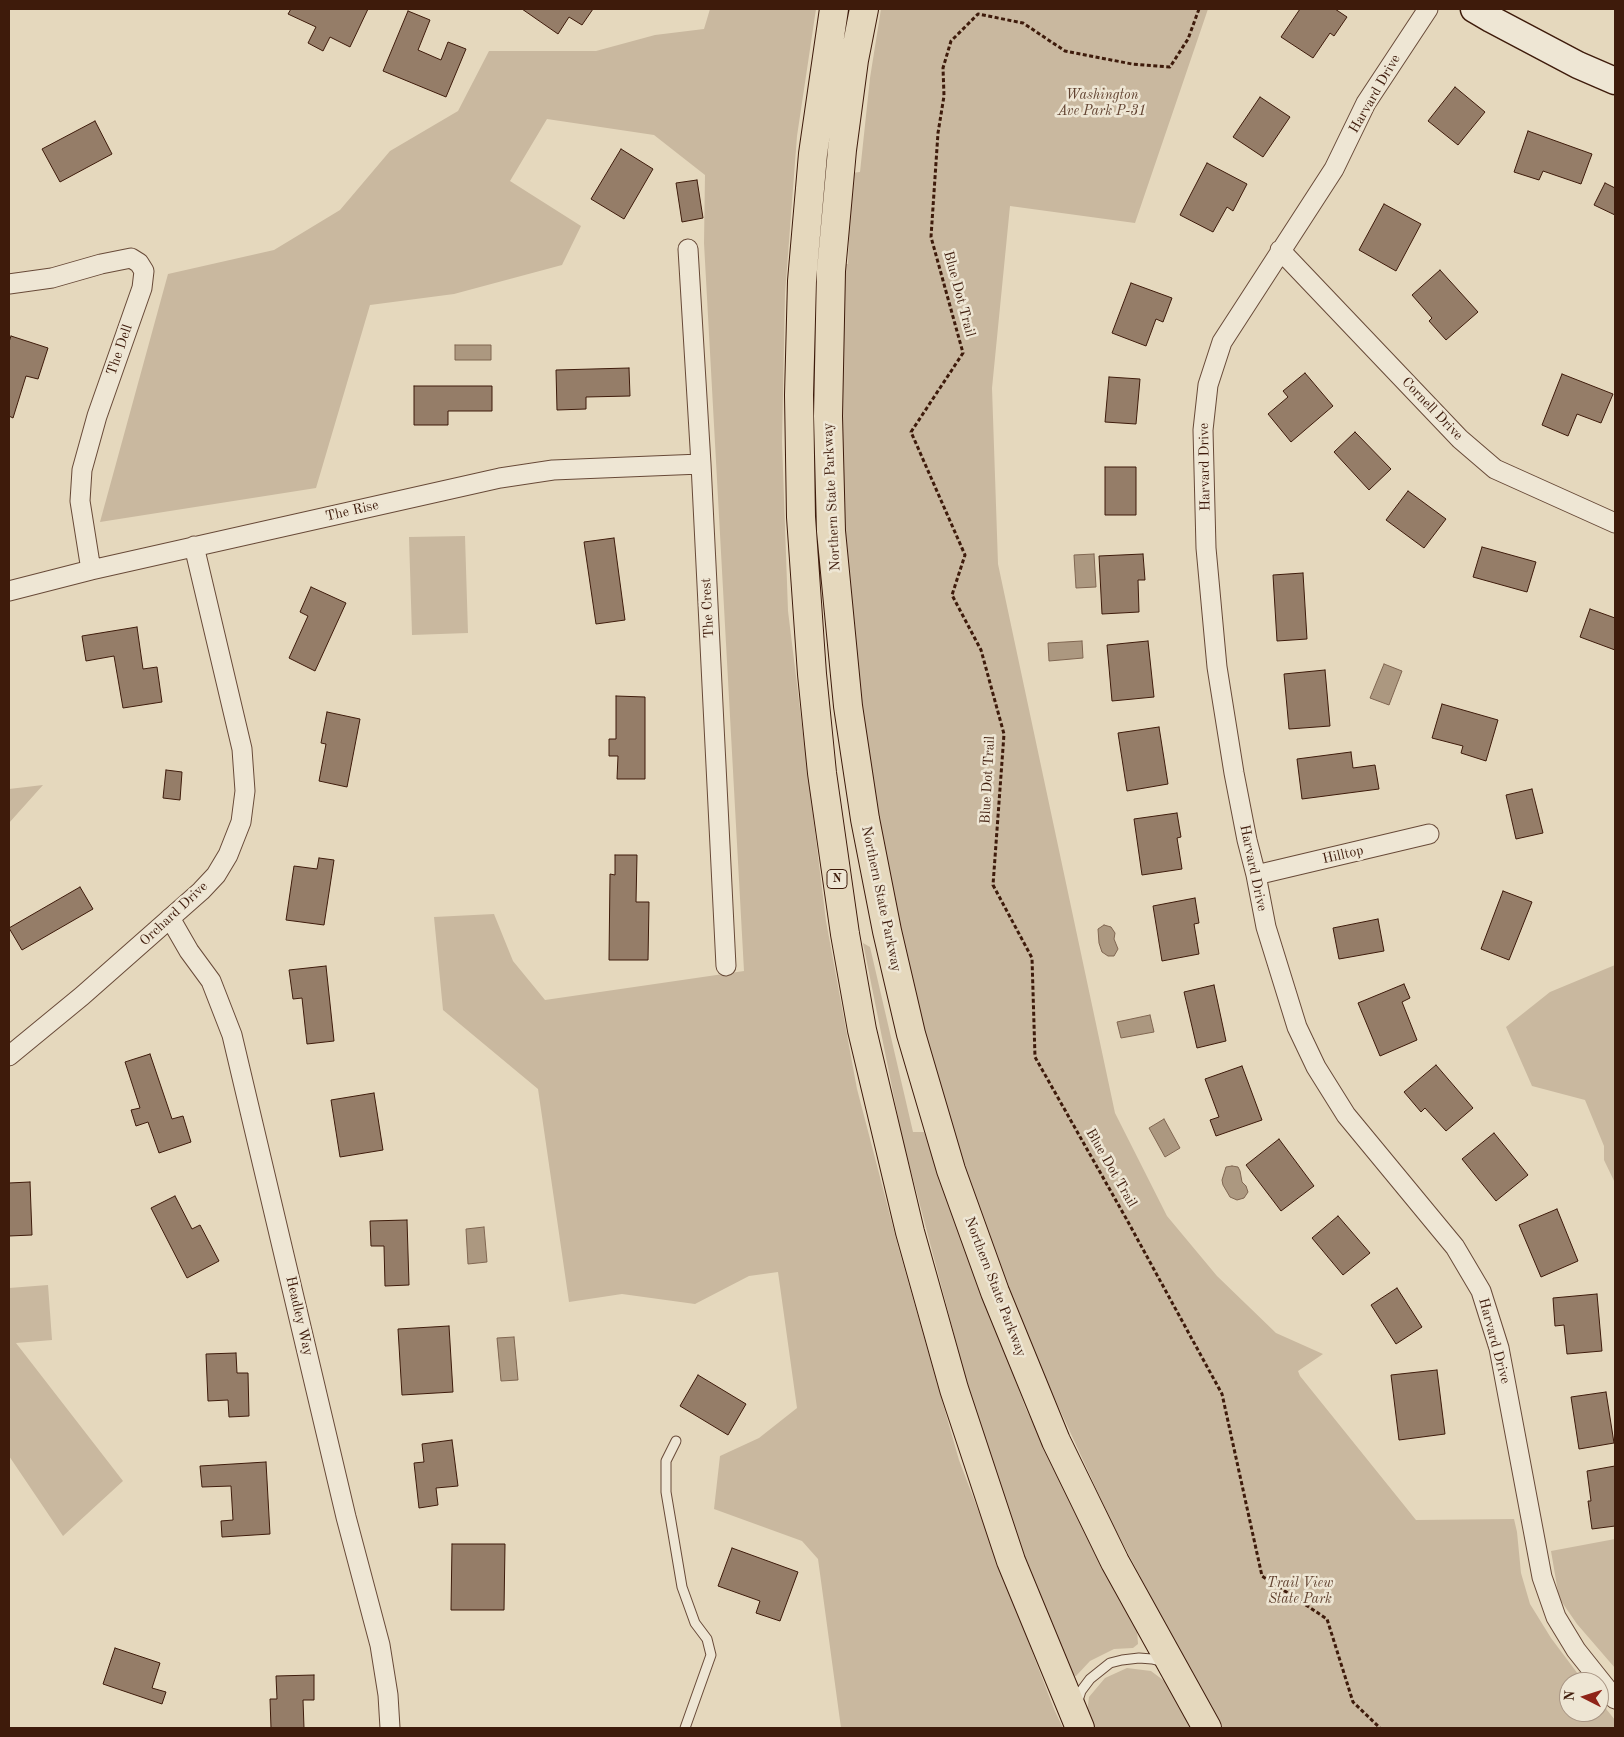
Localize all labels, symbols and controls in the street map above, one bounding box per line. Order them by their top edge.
street label: Harvard Drive [1346,52,1404,136]
park label: Washington Ave Park P-31 [1058,87,1146,120]
street label: Blue Dot Trail [939,249,979,339]
street label: The Dell [103,322,137,378]
street label: Cornell Drive [1398,374,1466,444]
street label: Northern State Parkway [820,422,844,572]
street label: Harvard Drive [1196,423,1214,511]
street label: The Rise [324,497,380,525]
street label: The Crest [698,577,718,639]
street label: Blue Dot Trail [977,736,999,824]
street label: Harvard Drive [1236,823,1270,913]
street label: Northern State Parkway [857,824,905,974]
street label: Hilltop [1321,842,1365,868]
road number: N [827,870,847,889]
street label: Orchard Drive [137,878,211,950]
street label: Blue Dot Trail [1082,1126,1140,1210]
street label: Northern State Parkway [961,1215,1029,1359]
street label: Headley Way [282,1275,316,1357]
street label: Harvard Drive [1474,1296,1514,1386]
park label: Trail View State Park [1267,1575,1333,1608]
north arrow [1559,1672,1609,1722]
text: N [1563,1690,1577,1702]

